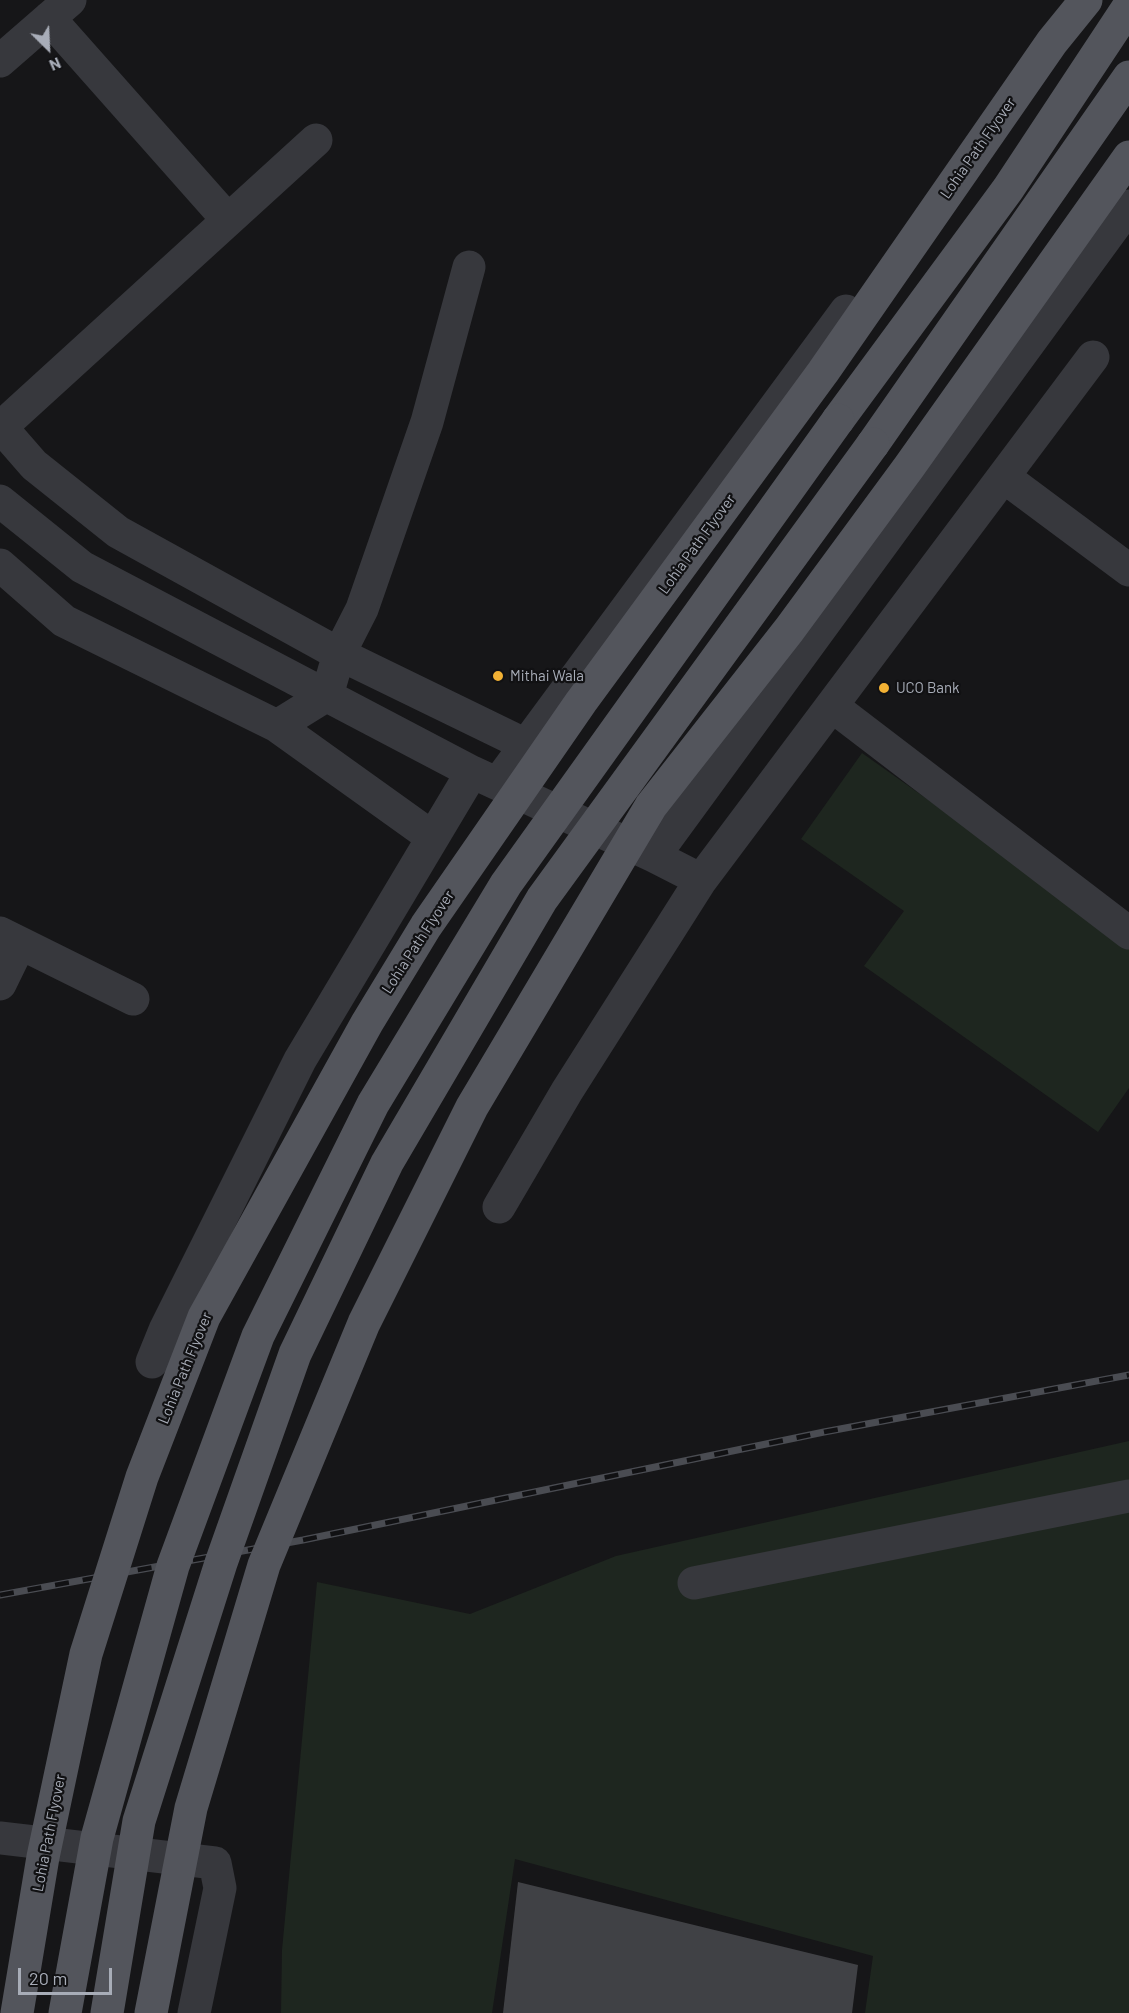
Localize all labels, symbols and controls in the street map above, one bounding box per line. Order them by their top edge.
north arrow [18,18,78,78]
text: N [47,54,64,76]
street label: Lohia Path Flyover [936,94,1020,202]
street label: Lohia Path Flyover [655,491,739,597]
place label: Mithai Wala [510,667,584,685]
marker: Mithai Wala [491,669,505,683]
place label: UCO Bank [896,679,960,697]
marker: UCO Bank [877,681,891,695]
street label: Lohia Path Flyover [378,887,458,997]
street label: Lohia Path Flyover [154,1309,216,1427]
street label: Lohia Path Flyover [29,1773,69,1893]
scale bar [21,1956,116,1994]
text: 20 m [29,1967,67,1989]

